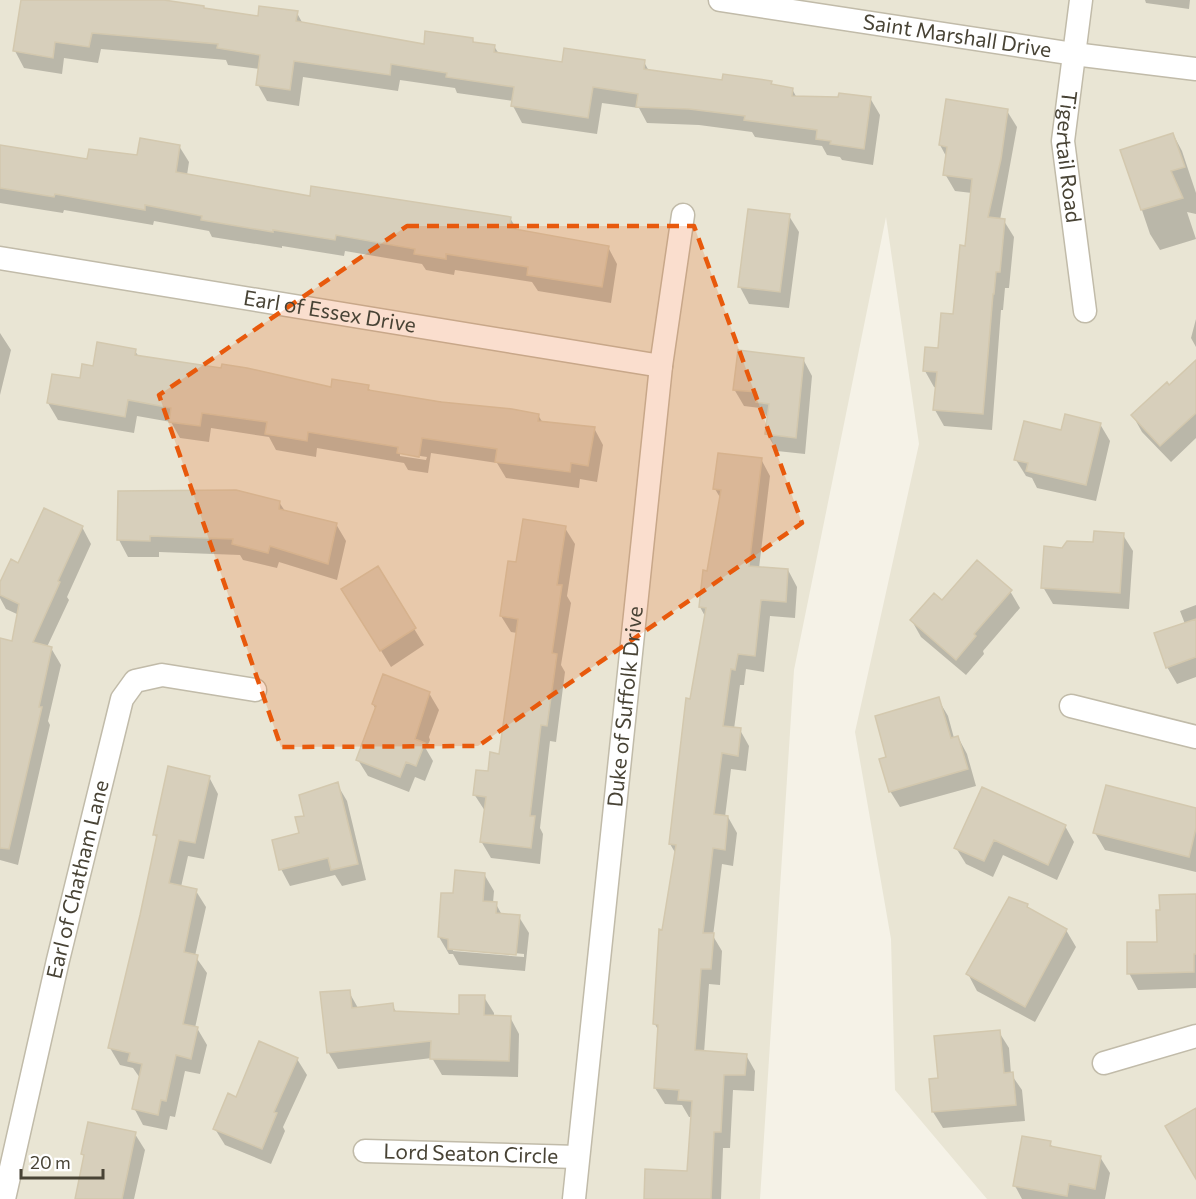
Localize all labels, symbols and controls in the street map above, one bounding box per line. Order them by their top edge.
street label: Saint Marshall Drive [861,8,1053,61]
street label: Tigertail Road [1052,89,1087,224]
street label: Earl of Essex Drive [242,284,418,337]
street label: Duke of Suffolk Drive [601,605,647,808]
street label: Earl of Chatham Lane [40,777,113,981]
street label: Lord Seaton Circle [383,1138,559,1167]
scale bar [21,1142,104,1180]
text: 20 m [30,1151,71,1173]

